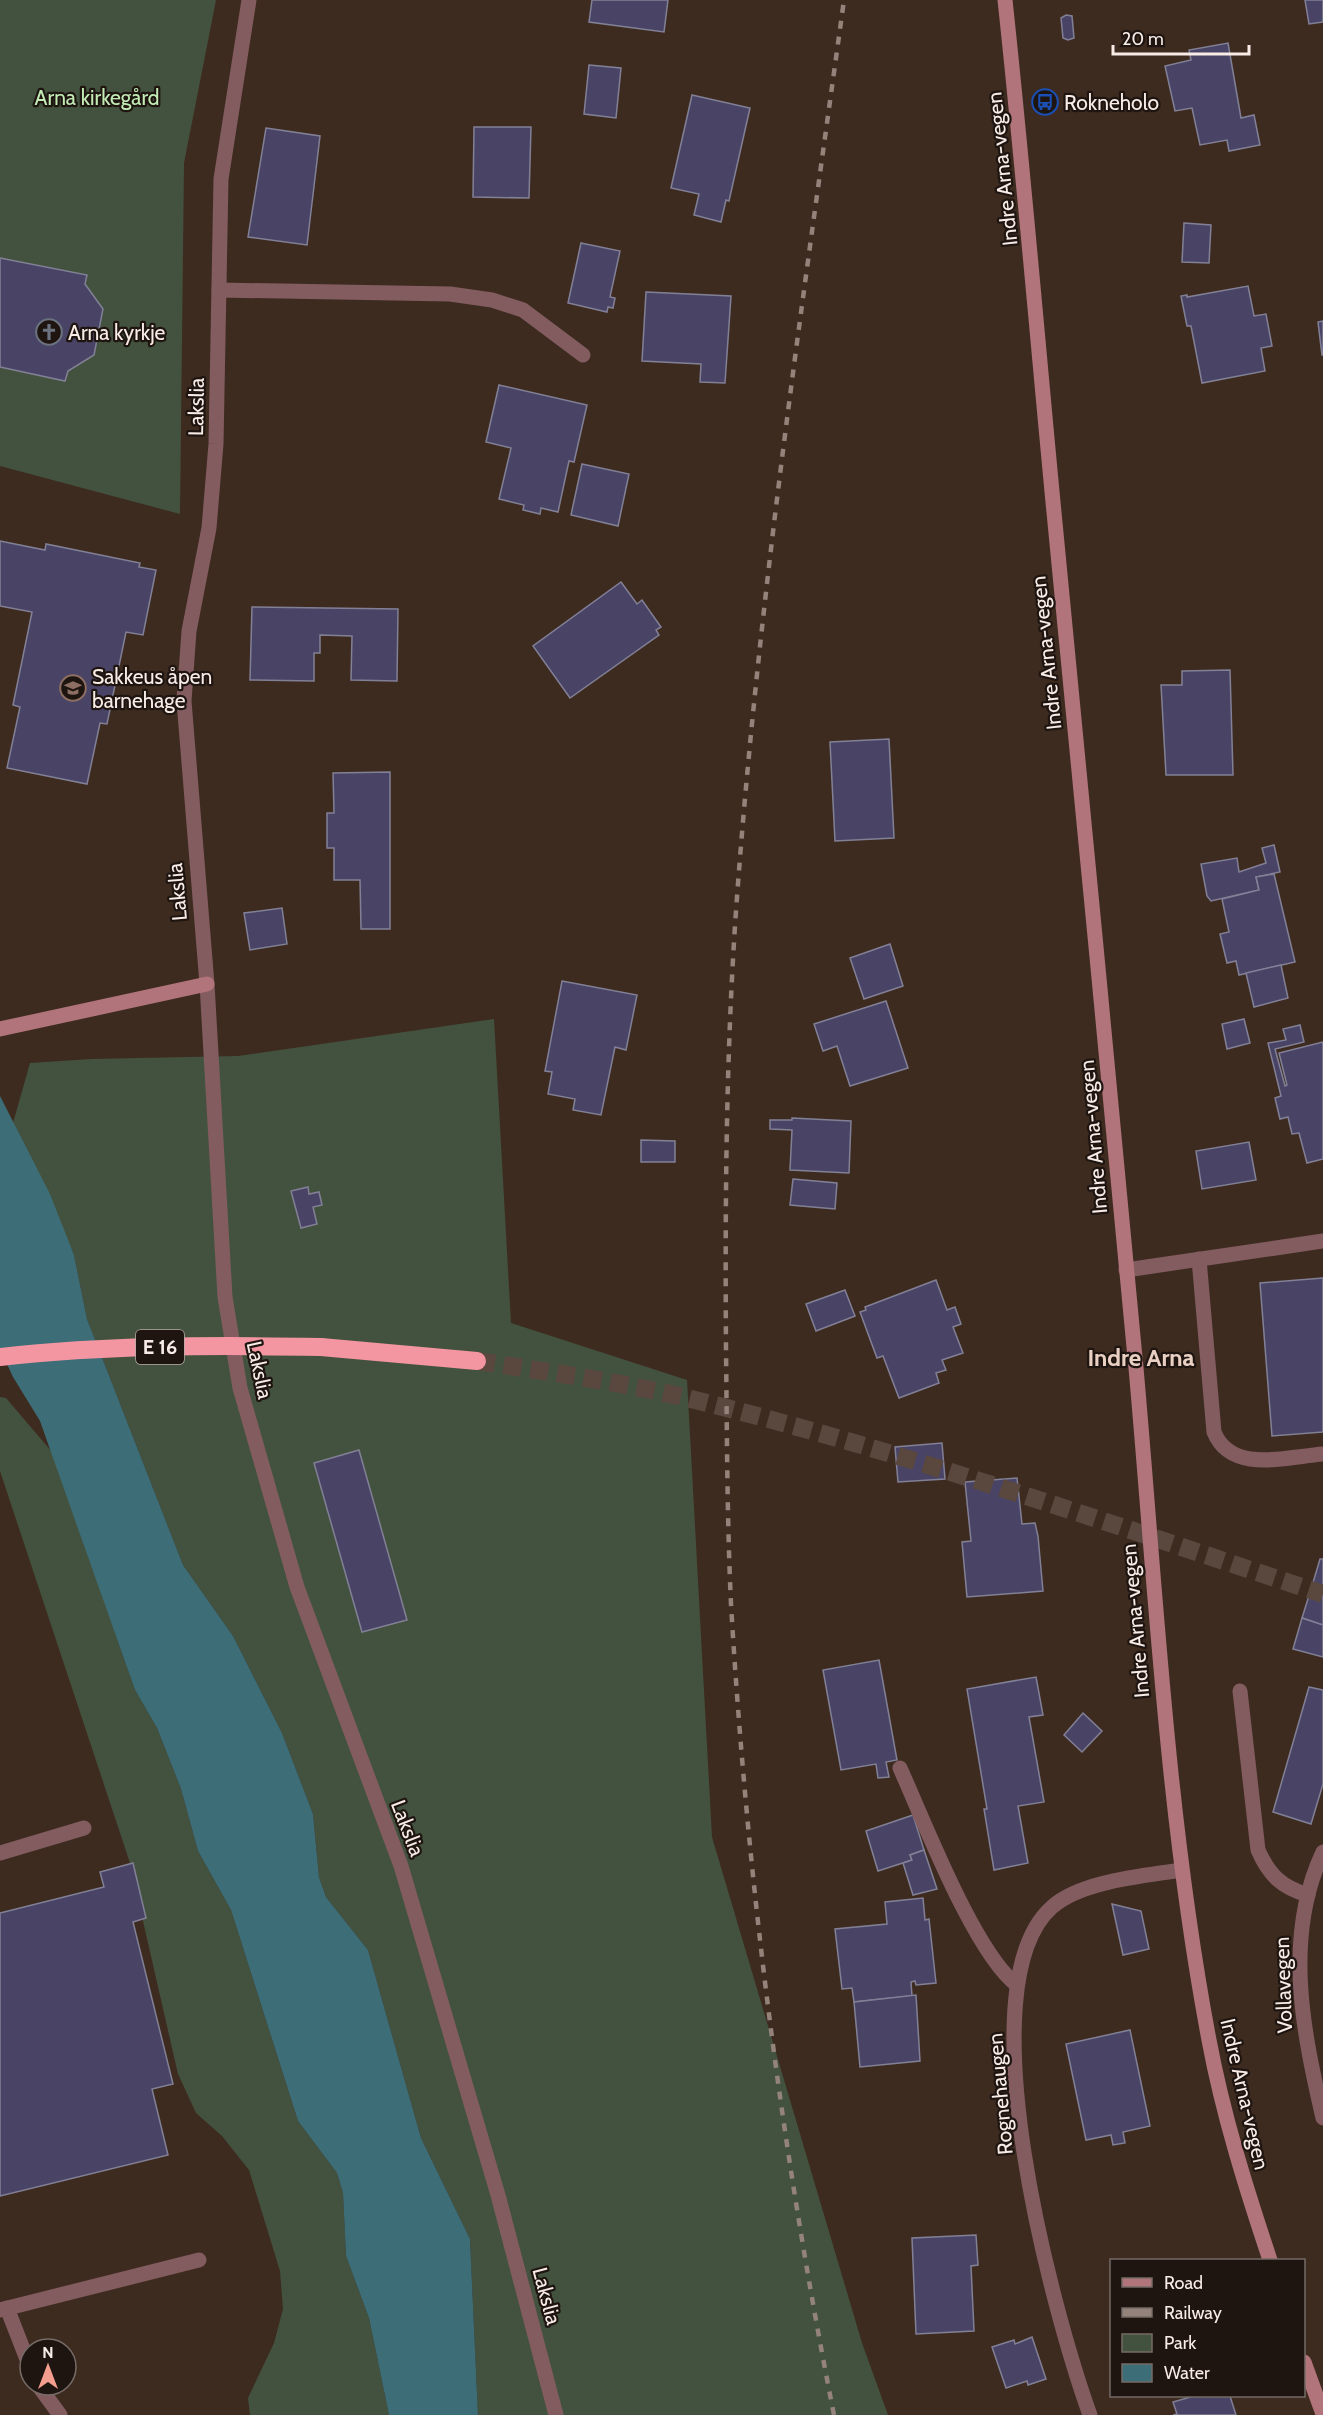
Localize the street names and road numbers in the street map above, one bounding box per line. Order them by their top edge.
street label: Indre Arna-vegen [981,91,1023,247]
street label: Lakslia [183,378,209,436]
street label: Indre Arna-vegen [1025,575,1067,731]
street label: Lakslia [162,862,192,922]
street label: Indre Arna-vegen [1074,1059,1112,1215]
road number: E 16 [136,1330,184,1364]
street label: Lakslia [242,1339,278,1401]
street label: Indre Arna-vegen [1116,1543,1154,1699]
street label: Lakslia [386,1796,430,1860]
street label: Vollavegen [1269,1936,1297,2034]
street label: Indre Arna-vegen [1215,2016,1275,2172]
street label: Rognehaugen [982,2032,1018,2156]
street label: Lakslia [527,2265,567,2327]

